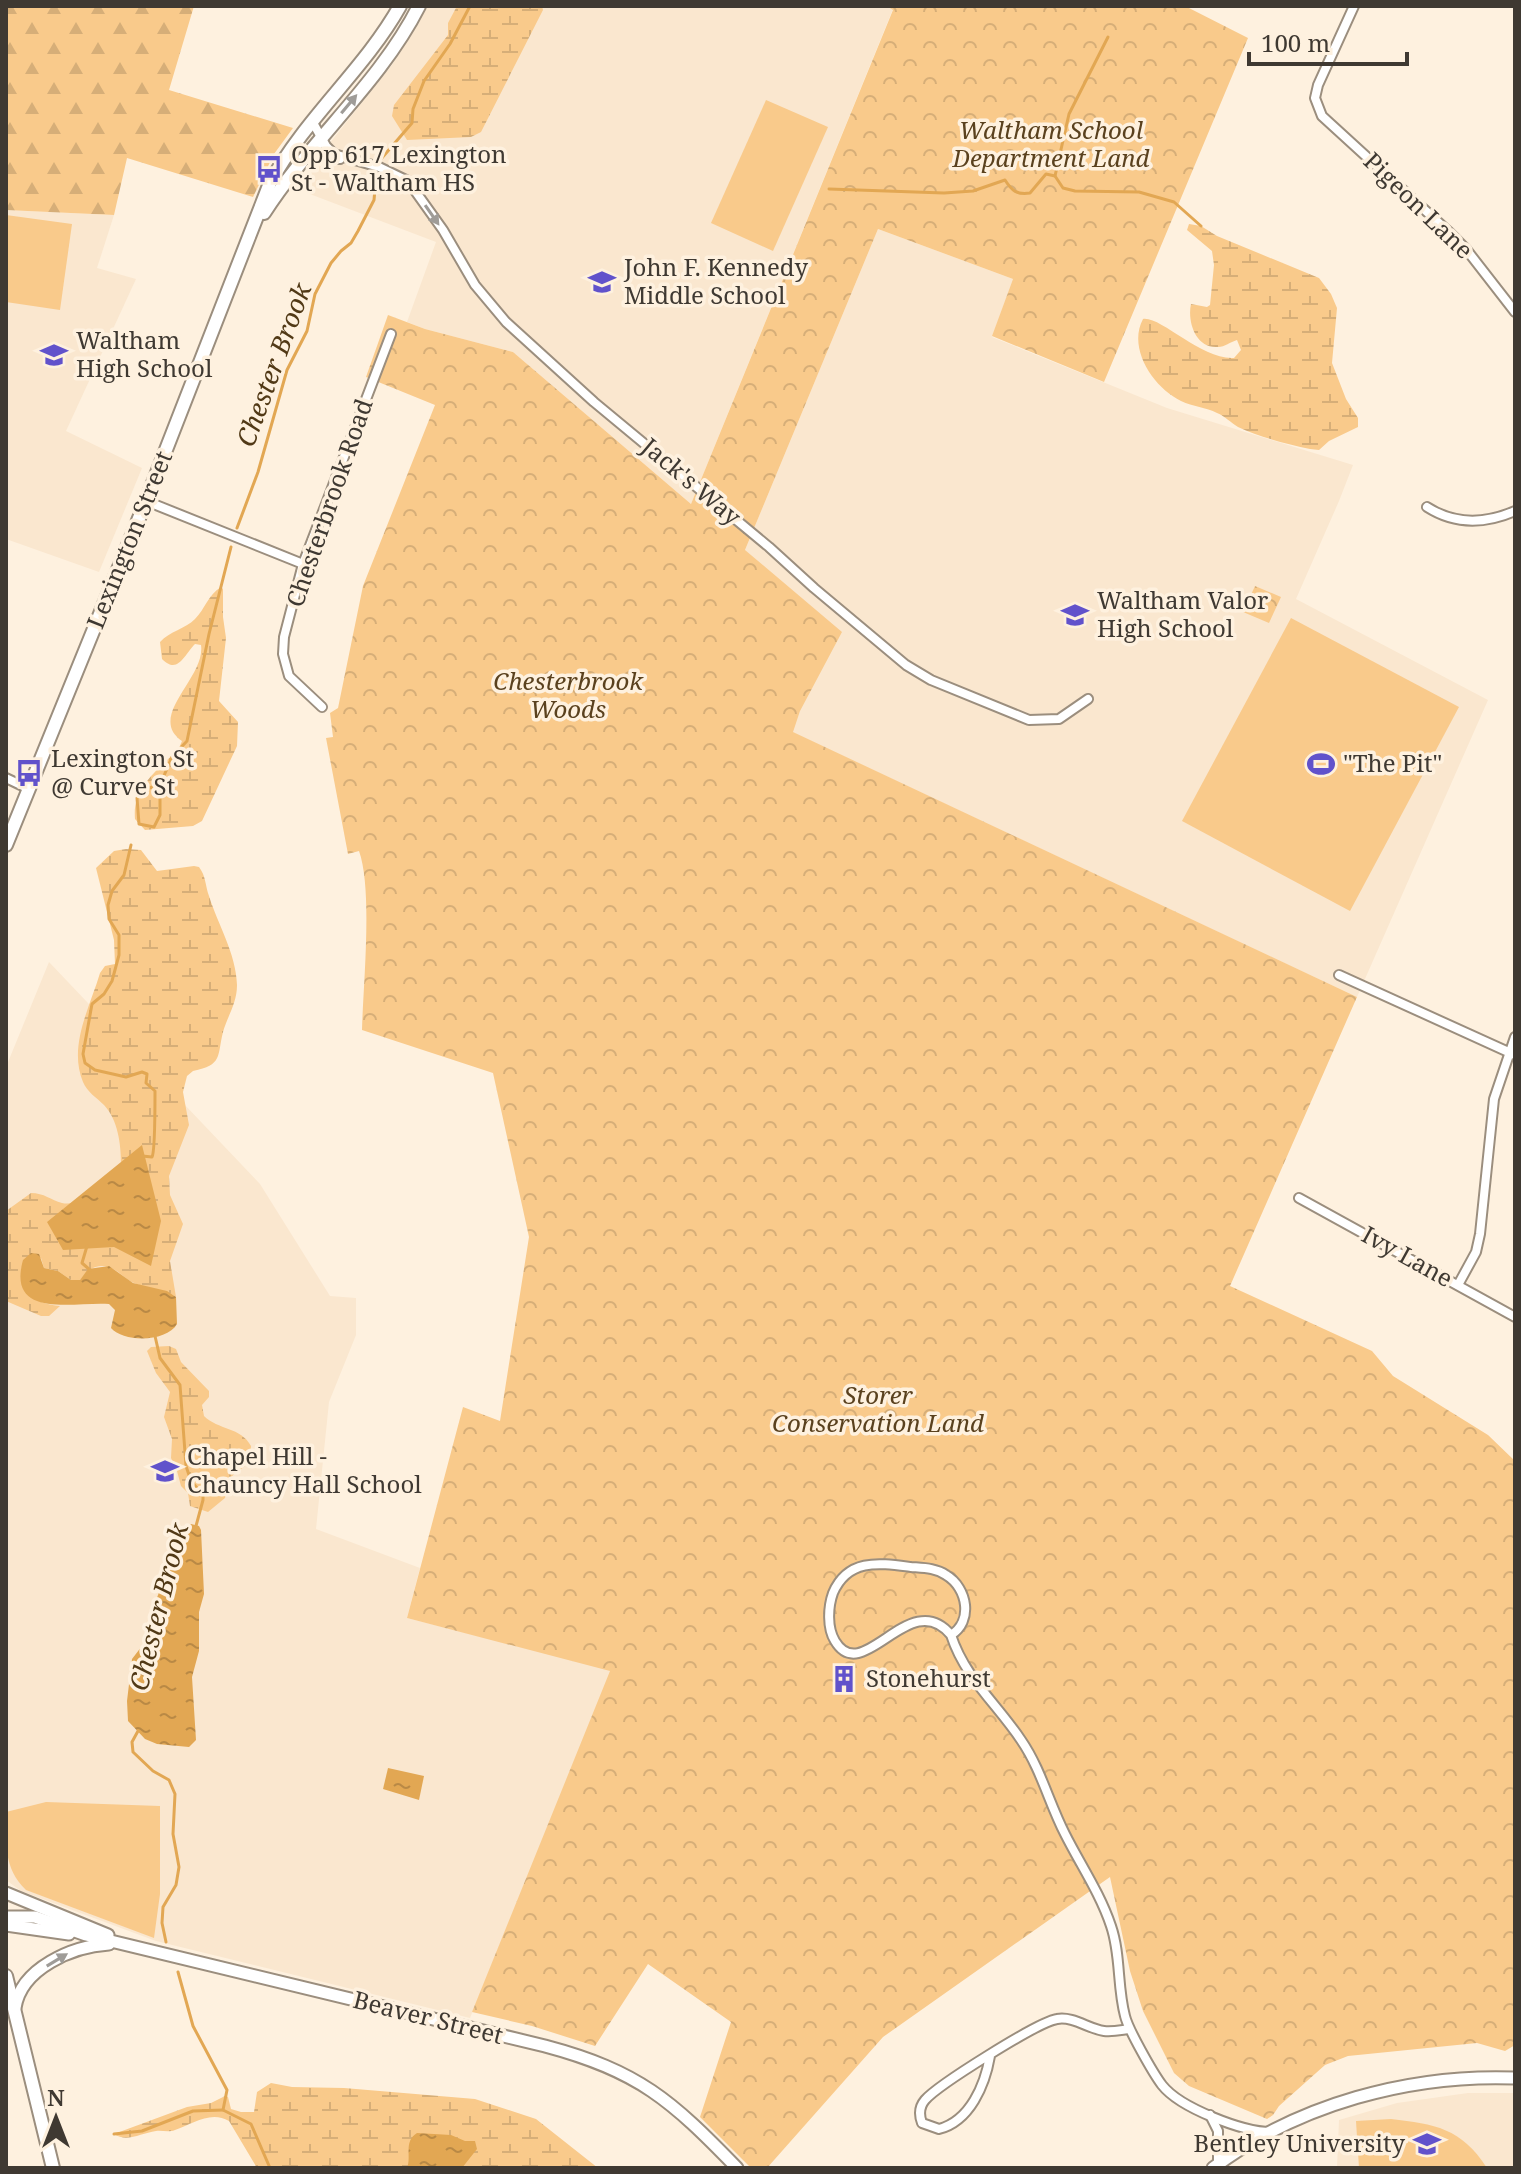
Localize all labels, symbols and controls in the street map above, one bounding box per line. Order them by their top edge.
scale bar [1249,16,1407,66]
text: 100 m [1261,26,1330,59]
one-way arrow [340,94,357,114]
park label: Waltham School Department Land [952,113,1150,174]
place label: Opp 617 Lexington St - Waltham HS [291,137,507,198]
street label: Pigeon Lane [1357,144,1481,266]
bus stop icon: Opp 617 Lexington St - Waltham HS [254,154,284,184]
one-way arrow [424,205,439,226]
place label: John F. Kennedy Middle School [623,250,809,311]
school or university icon: John F. Kennedy Middle School [587,267,617,297]
water label: Chester Brook [227,277,320,451]
place label: Waltham High School [76,323,213,384]
school or university icon: Waltham High School [39,340,69,370]
street label: Chesterbrook Road [277,394,380,611]
street label: Jack's Way [635,429,749,532]
street label: Lexington Street [78,446,179,633]
place label: Waltham Valor High School [1097,583,1268,644]
school or university icon: Waltham Valor High School [1060,600,1090,630]
park label: Chesterbrook Woods [493,664,644,725]
place label: Lexington St @ Curve St [51,741,194,802]
place label: "The Pit" [1343,746,1442,779]
sports icon: "The Pit" [1306,749,1336,779]
bus stop icon: Lexington St @ Curve St [14,758,44,788]
street label: Ivy Lane [1356,1217,1459,1294]
park label: Storer Conservation Land [772,1378,984,1439]
place label: Chapel Hill - Chauncy Hall School [187,1439,422,1500]
school or university icon: Chapel Hill - Chauncy Hall School [150,1456,180,1486]
water label: Chester Brook [120,1518,197,1694]
place label: Stonehurst [866,1661,991,1694]
building icon: Stonehurst [829,1664,859,1694]
one-way arrow [46,1953,68,1967]
street label: Beaver Street [350,1982,507,2051]
north arrow [16,2078,96,2158]
text: N [47,2082,65,2112]
place label: Bentley University [1194,2126,1405,2159]
school or university icon: Bentley University [1412,2129,1442,2159]

